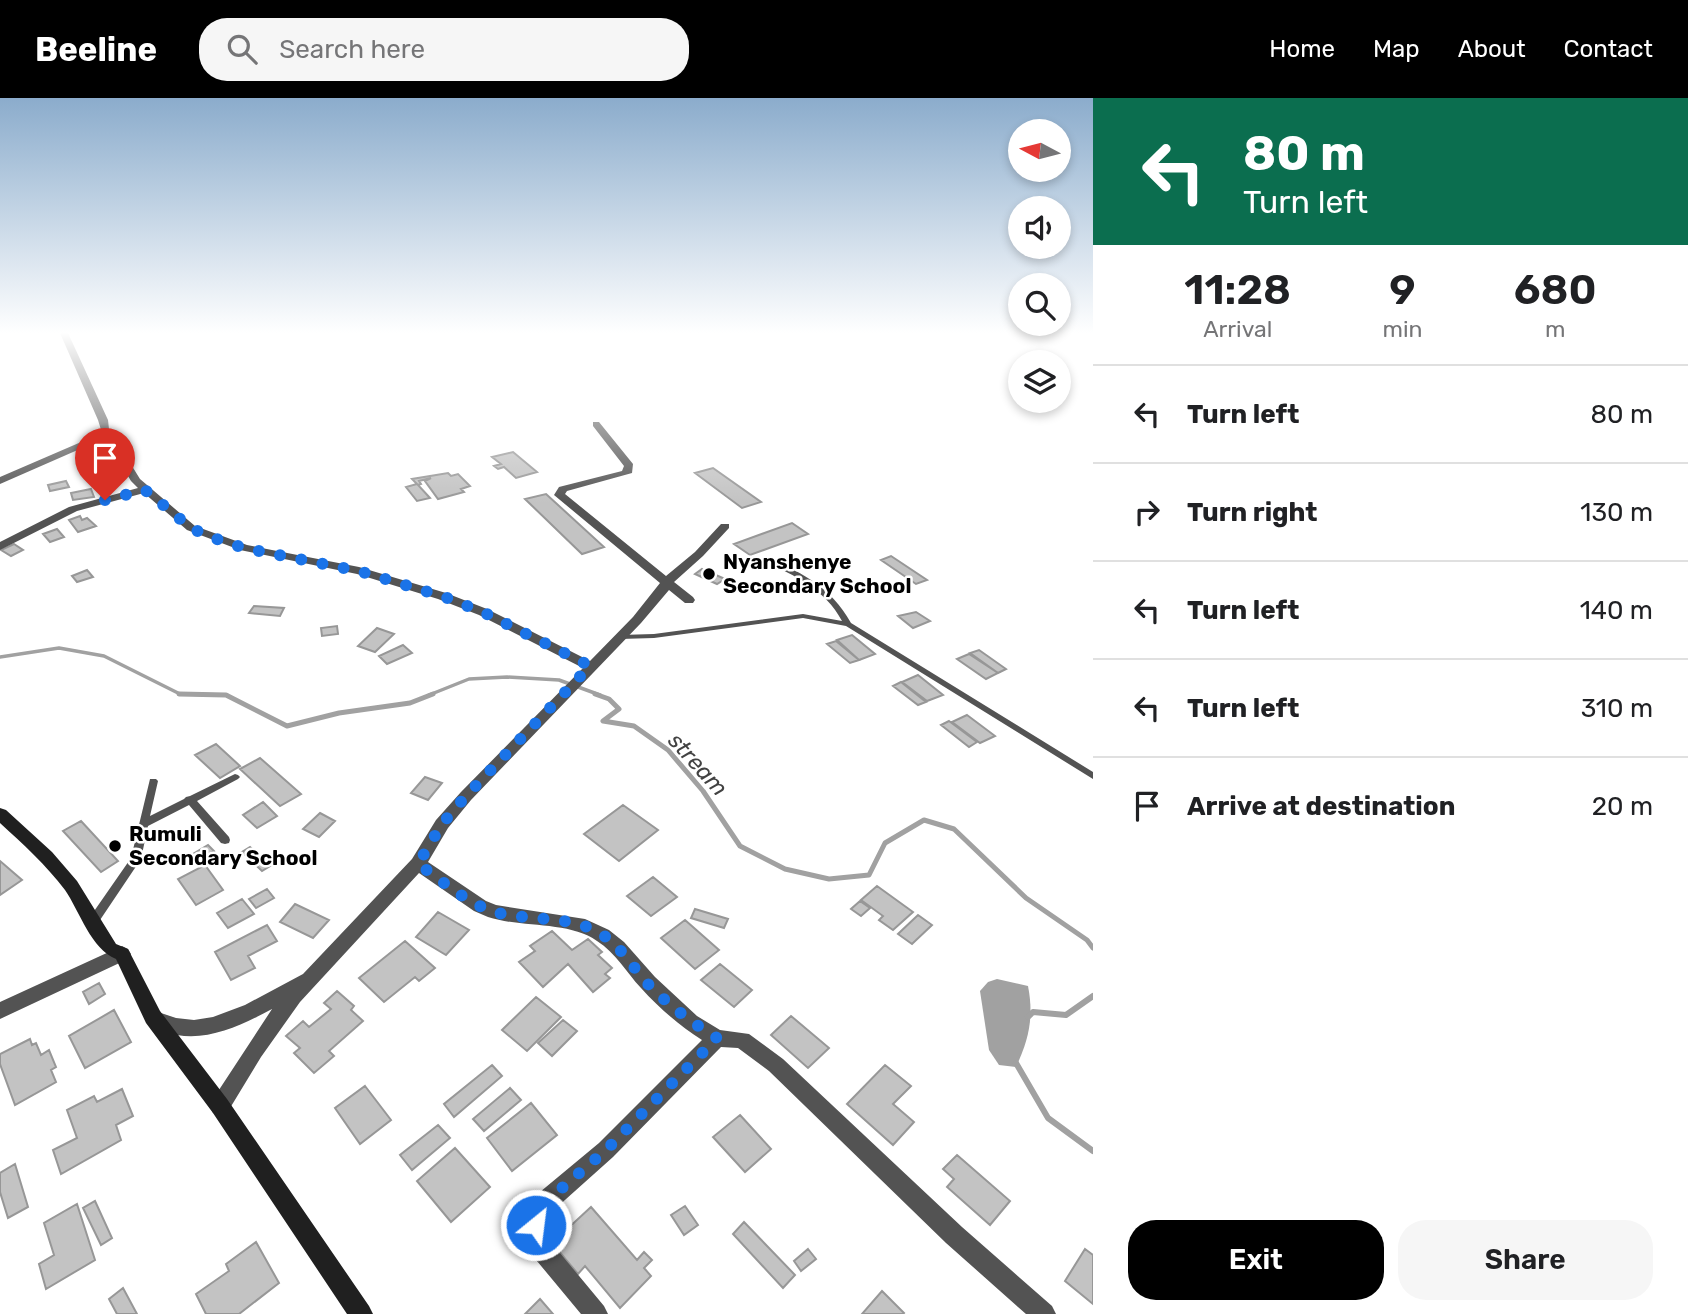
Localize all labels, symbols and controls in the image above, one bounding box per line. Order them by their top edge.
search box [199,18,689,81]
text: Beeline [35,30,157,69]
icon: search [223,30,261,68]
text: Search here [279,34,425,65]
text: Home [1269,35,1335,63]
text: Map [1373,35,1420,63]
text: About [1458,35,1526,63]
text: Contact [1564,35,1653,63]
north arrow [1008,119,1071,182]
map controls [1008,119,1071,413]
text: 80 m [1243,124,1365,182]
icon: left [1128,126,1219,217]
text: Turn left [1243,183,1368,221]
button: sound [1008,196,1071,259]
text: 11:28 [1184,265,1291,315]
text: 9 [1389,265,1416,315]
text: 680 [1514,265,1597,315]
button: search [1008,273,1071,336]
text: Arrival [1203,315,1272,343]
text: min [1382,315,1422,343]
text: m [1545,315,1565,343]
button: layers [1008,350,1071,413]
icon: left [1128,395,1166,433]
text: Turn left [1187,399,1299,430]
text: 80 m [1590,399,1653,430]
pin [75,428,135,500]
icon: arrive [86,439,124,477]
icon: right [1128,493,1166,531]
text: Turn right [1187,497,1317,528]
text: 130 m [1580,497,1653,528]
place label: Nyanshenye Secondary School [723,549,911,598]
marker: Nyanshenye Secondary School [701,566,717,582]
icon: left [1128,591,1166,629]
text: Turn left [1187,595,1299,626]
text: 140 m [1580,595,1653,626]
icon: left [1128,689,1166,727]
text: Turn left [1187,693,1299,724]
text: 310 m [1581,693,1653,724]
water label: stream [662,726,734,802]
icon: arrive [1128,787,1166,825]
text: Arrive at destination [1187,791,1455,822]
text: 20 m [1592,791,1653,822]
place label: Rumuli Secondary School [129,821,317,870]
marker: Rumuli Secondary School [107,838,123,854]
position arrow [499,1188,573,1262]
button: Exit [1128,1220,1384,1300]
button: Share [1398,1220,1653,1300]

